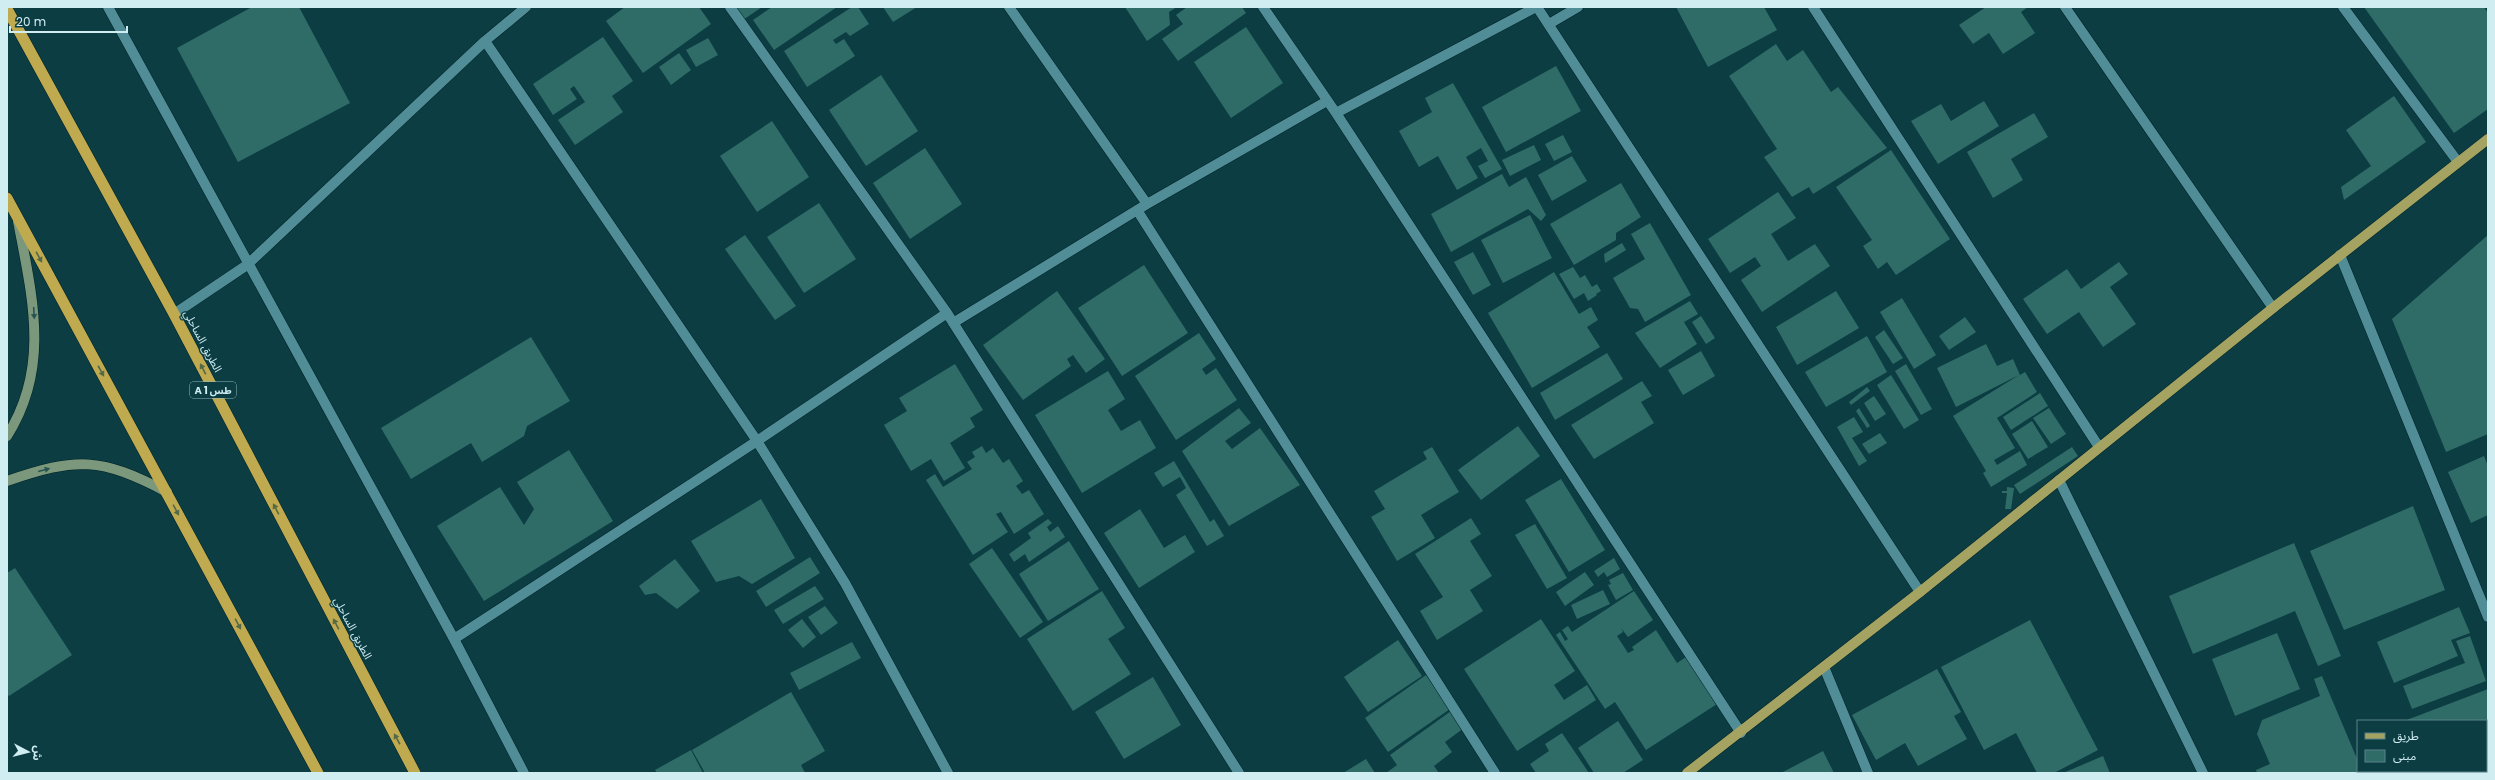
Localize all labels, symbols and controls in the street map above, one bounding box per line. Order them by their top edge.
scale bar [10,8,127,34]
text: 20 m [16,13,46,30]
one-way arrow [35,251,42,263]
one-way arrow [31,307,37,320]
street label: الطريق الساحلي [179,307,226,376]
one-way arrow [199,363,206,374]
one-way arrow [97,365,104,377]
road number: A 1 طس [190,382,236,398]
one-way arrow [39,467,51,473]
one-way arrow [272,503,279,515]
one-way arrow [173,504,180,516]
street label: الطريق الساحلي [329,594,376,663]
one-way arrow [332,618,339,630]
one-way arrow [235,619,241,630]
legend [2357,720,2487,772]
text: طريق [2393,727,2419,744]
north arrow [8,732,48,772]
one-way arrow [393,733,400,745]
text: ش [29,745,47,762]
text: مبنى [2393,747,2416,764]

